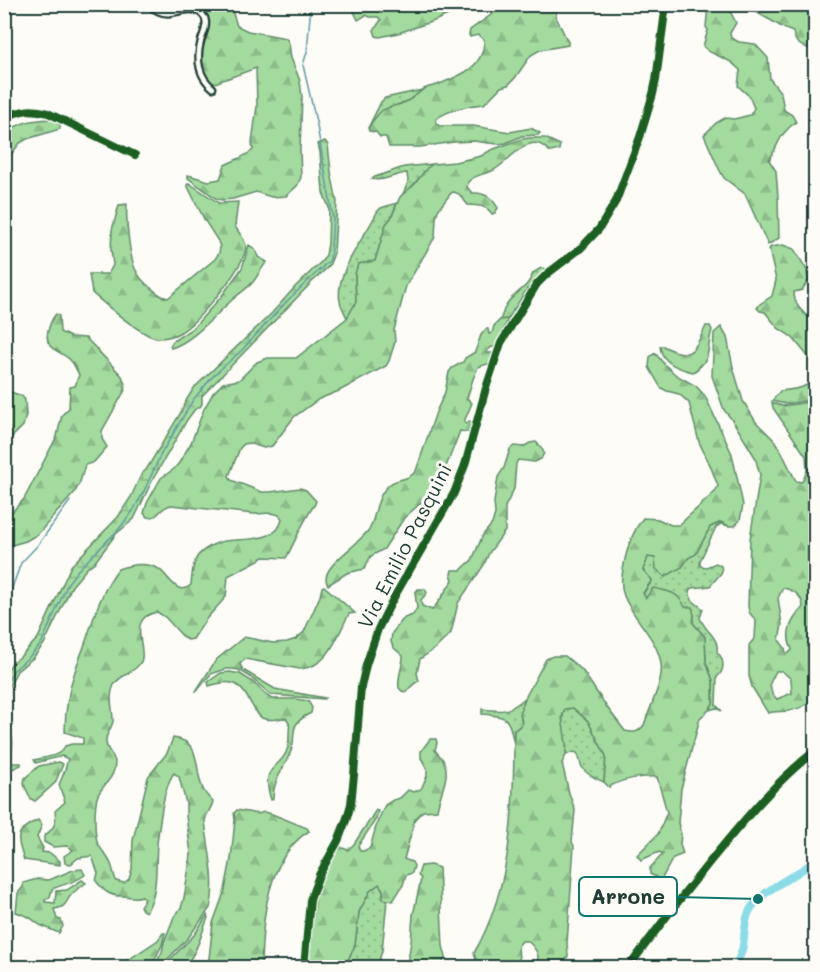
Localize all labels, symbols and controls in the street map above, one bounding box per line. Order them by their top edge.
street label: Via Emilio Pasquini [351,458,457,633]
callout: Arrone [579,877,677,916]
text: Arrone [591,882,665,909]

